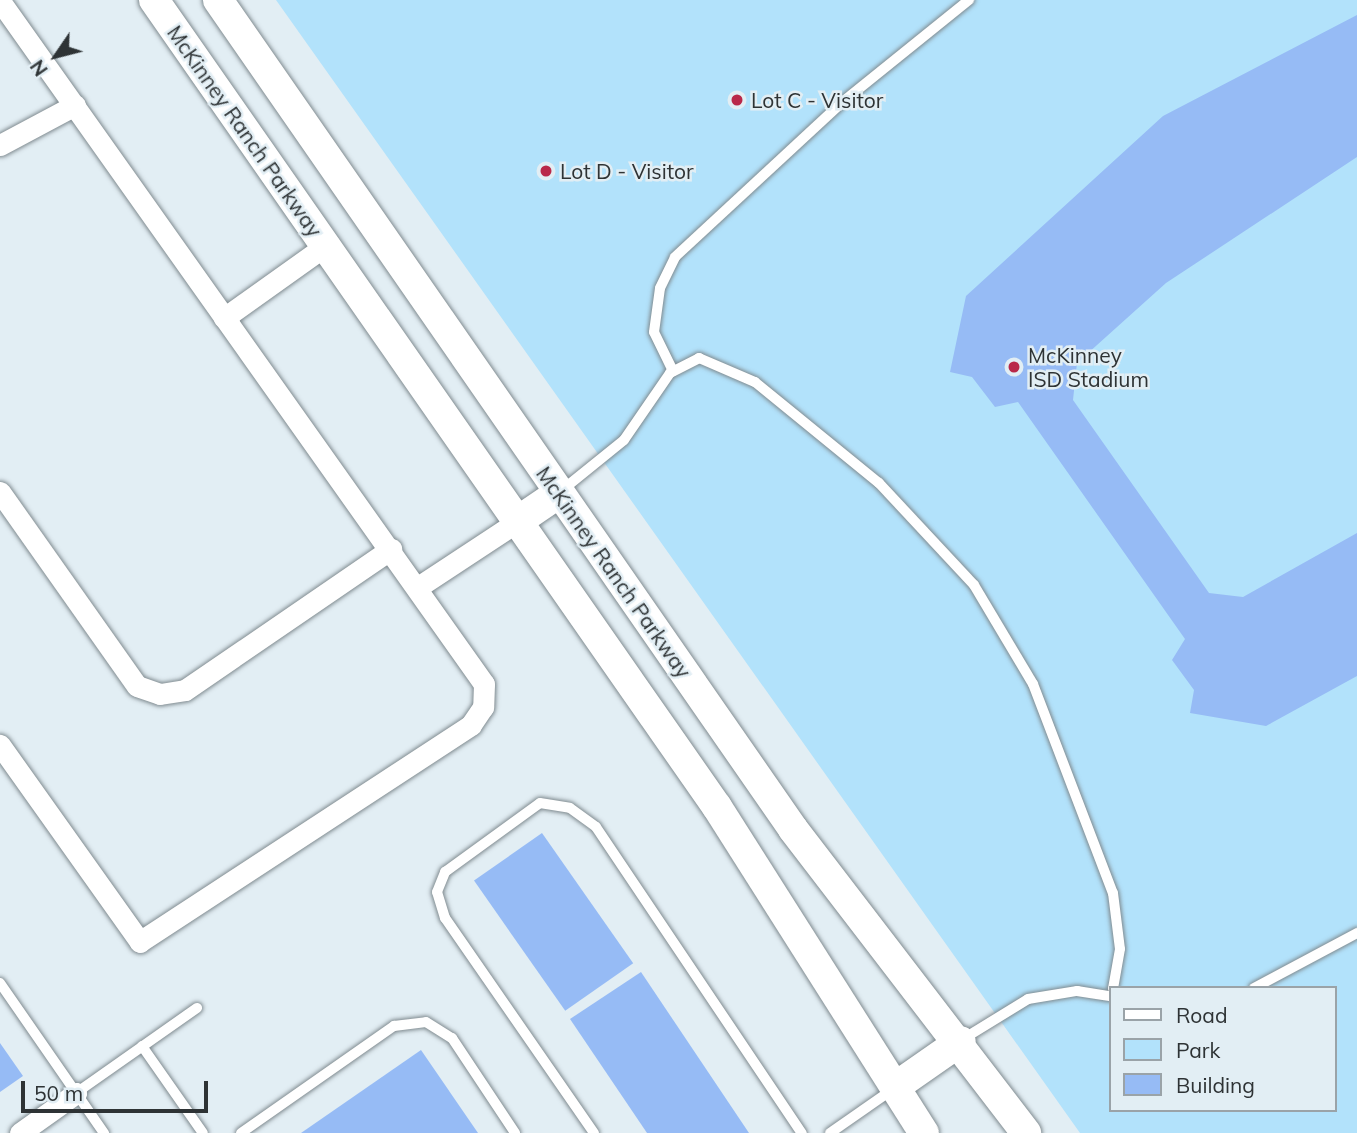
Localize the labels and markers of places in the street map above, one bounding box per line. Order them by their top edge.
place label: Lot C - Visitor [751,87,883,113]
marker: Lot C - Visitor [729,92,745,108]
place label: Lot D - Visitor [560,158,694,184]
marker: Lot D - Visitor [538,163,554,179]
place label: McKinney ISD Stadium [1028,342,1149,392]
marker: McKinney ISD Stadium [1006,359,1022,375]

